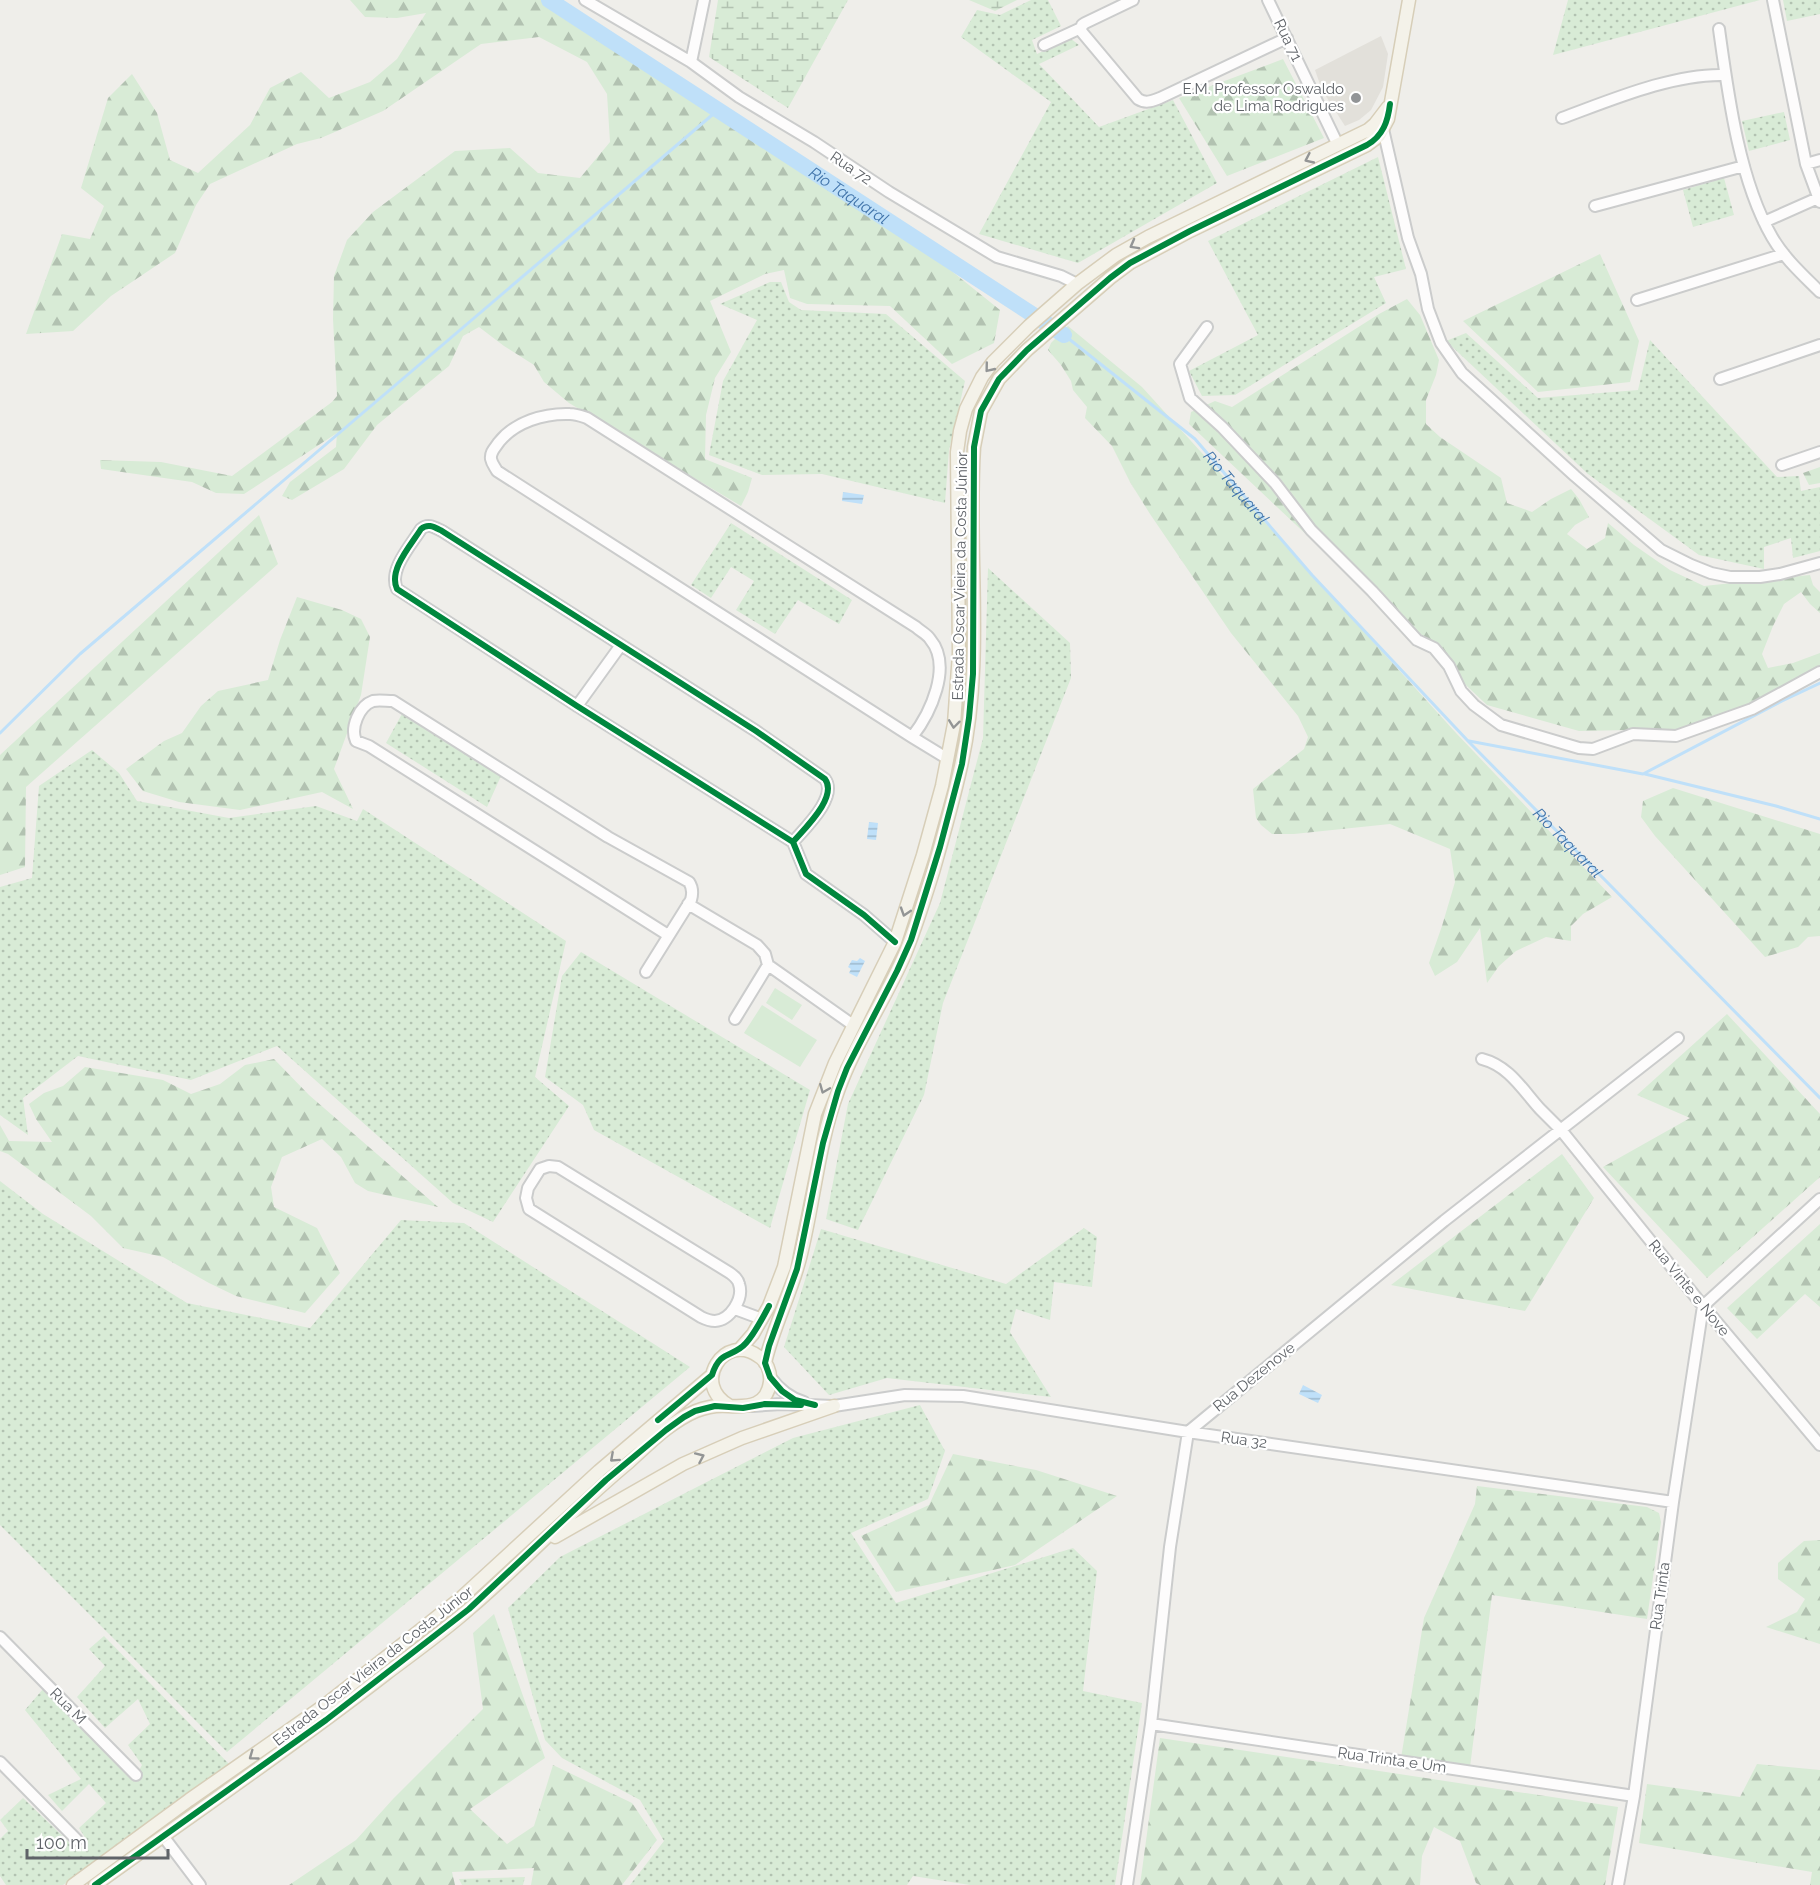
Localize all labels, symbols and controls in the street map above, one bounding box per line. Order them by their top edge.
street label: Rua 71 [1270,16,1306,65]
place label: E.M. Professor Oswaldo de Lima Rodrigues [1183,80,1344,115]
marker: E.M. Professor Oswaldo de Lima Rodrigues [1349,91,1363,105]
street label: Rua 72 [827,148,875,189]
one-way arrow [1304,151,1315,163]
water label: Rio Taquaral [806,163,892,228]
one-way arrow [1130,238,1140,249]
one-way arrow [985,361,996,372]
water label: Rio Taquaral [1200,447,1273,528]
street label: Estrada Oscar Vieira da Costa Júnior [949,451,971,700]
one-way arrow [948,719,961,728]
water label: Rio Taquaral [1529,804,1607,881]
one-way arrow [900,906,913,917]
one-way arrow [819,1083,831,1094]
street label: Rua Vinte e Nove [1645,1236,1734,1340]
street label: Rua Dezenove [1209,1338,1299,1415]
street label: Rua 32 [1220,1428,1268,1452]
one-way arrow [610,1451,621,1462]
one-way arrow [693,1452,704,1464]
street label: Rua Trinta [1646,1561,1674,1631]
street label: Estrada Oscar Vieira da Costa Júnior [269,1582,477,1750]
street label: Rua M [46,1684,90,1728]
street label: Rua Trinta e Um [1336,1743,1448,1777]
one-way arrow [249,1748,260,1759]
scale bar [27,1822,168,1860]
text: 100 m [36,1832,87,1853]

